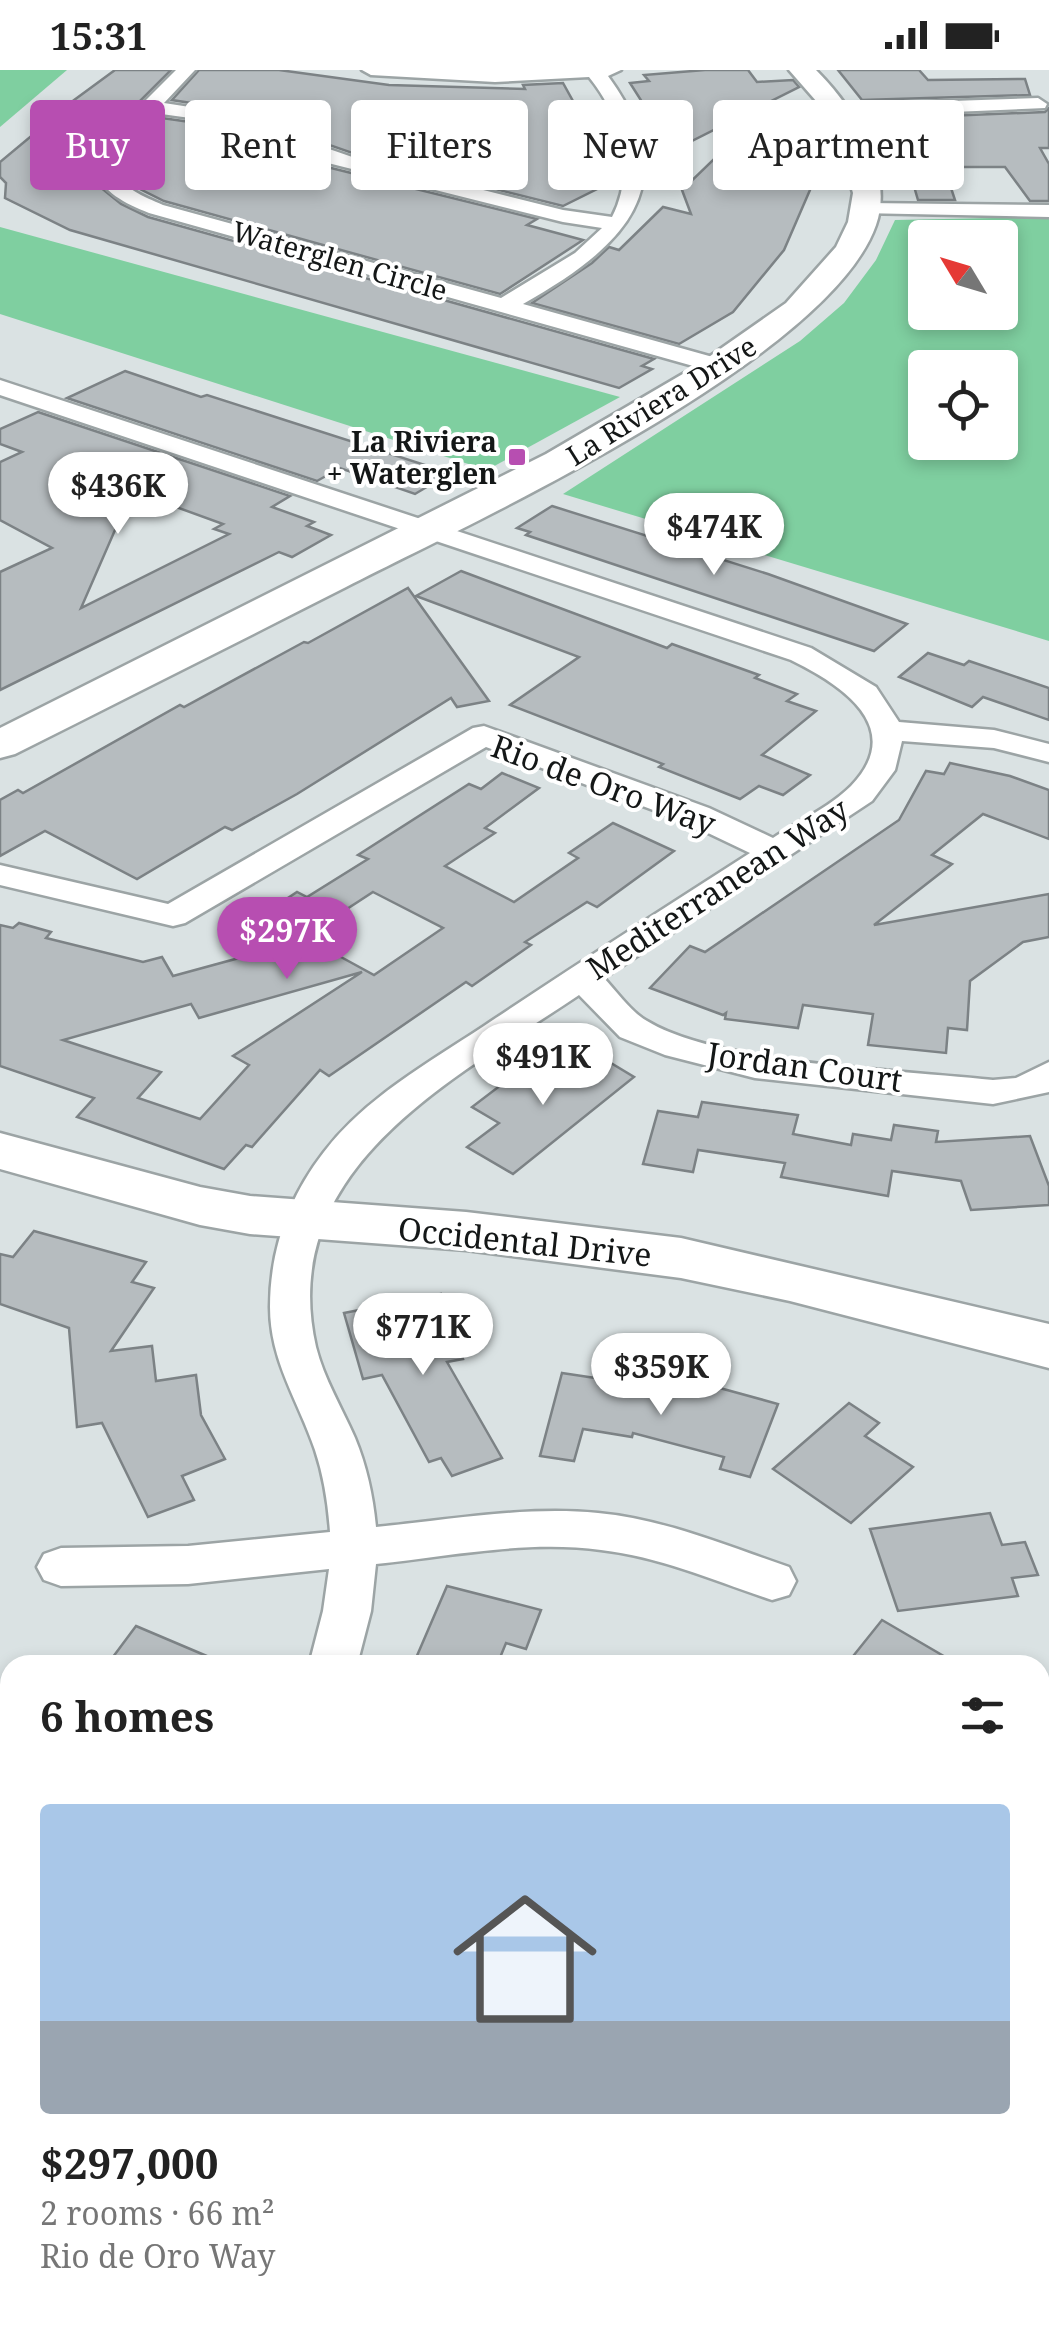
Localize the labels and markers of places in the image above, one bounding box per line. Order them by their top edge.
place label: La Riviera + Waterglen [327,422,497,492]
marker: La Riviera + Waterglen [506,446,528,468]
pin: $436K [48,452,188,537]
pin: $474K [644,493,784,578]
pin: $297K [217,897,357,982]
pin: $491K [473,1023,613,1108]
pin: $771K [353,1293,493,1378]
pin: $359K [591,1333,731,1418]

